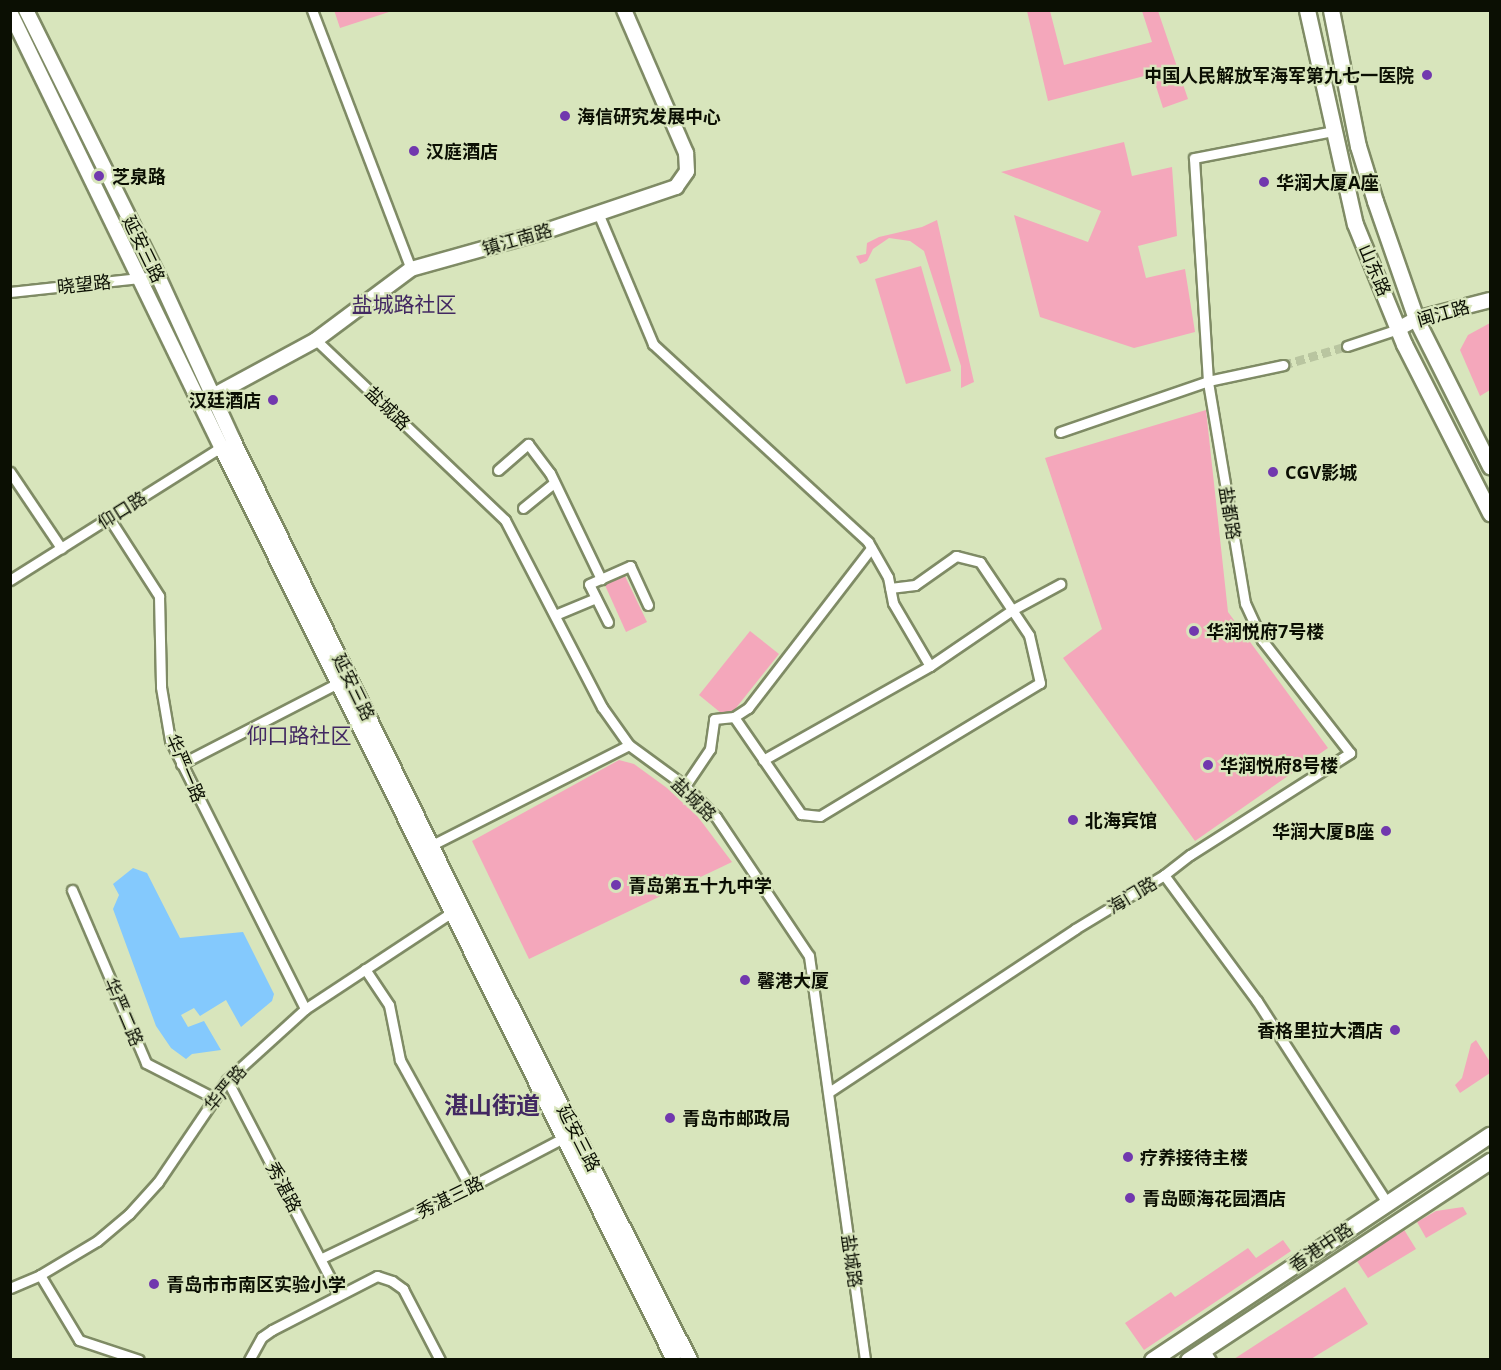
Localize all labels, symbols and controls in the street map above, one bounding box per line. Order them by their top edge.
place label: 中国人民解放军海军第九七一医院 [1144,64,1414,86]
marker: 中国人民解放军海军第九七一医院 [1418,66,1436,84]
place label: 海信研究发展中心 [577,105,721,127]
marker: 海信研究发展中心 [558,109,572,123]
place label: 汉庭酒店 [426,140,498,162]
marker: 汉庭酒店 [407,144,421,158]
place label: 芝泉路 [112,165,166,187]
marker: 芝泉路 [90,167,108,185]
place label: 华润大厦A座 [1276,171,1378,193]
marker: 华润大厦A座 [1257,175,1271,189]
street label: 延安三路 [119,212,169,286]
street label: 镇江南路 [479,219,555,259]
street label: 山东路 [1355,241,1395,299]
street label: 晓望路 [56,270,112,298]
district label: 盐城路社区 [352,291,456,317]
street label: 闽江路 [1414,295,1472,331]
street label: 盐城路 [361,381,415,435]
place label: 汉廷酒店 [189,389,261,411]
marker: 汉廷酒店 [266,393,280,407]
place label: CGV影城 [1285,461,1357,483]
marker: CGV影城 [1266,465,1280,479]
street label: 盐都路 [1215,485,1245,541]
street label: 仰口路 [93,487,151,533]
place label: 华润悦府7号楼 [1206,620,1324,642]
marker: 华润悦府7号楼 [1187,624,1201,638]
street label: 延安三路 [329,650,379,724]
district label: 仰口路社区 [247,722,351,748]
street label: 华严一路 [162,731,210,805]
place label: 华润悦府8号楼 [1220,754,1338,776]
marker: 华润悦府8号楼 [1201,758,1215,772]
street label: 盐城路 [667,772,721,826]
place label: 北海宾馆 [1085,809,1157,831]
marker: 北海宾馆 [1066,813,1080,827]
place label: 华润大厦B座 [1272,820,1374,842]
marker: 华润大厦B座 [1379,824,1393,838]
street label: 海门路 [1103,872,1161,918]
place label: 青岛第五十九中学 [628,874,772,896]
marker: 青岛第五十九中学 [609,878,623,892]
place label: 馨港大厦 [757,969,829,991]
marker: 馨港大厦 [738,973,752,987]
street label: 华严二路 [100,975,148,1049]
place label: 香格里拉大酒店 [1257,1019,1383,1041]
marker: 香格里拉大酒店 [1388,1023,1402,1037]
street label: 华严路 [199,1060,251,1116]
district label: 湛山街道 [444,1091,540,1119]
street label: 延安三路 [553,1101,605,1175]
place label: 青岛市邮政局 [682,1107,790,1129]
marker: 青岛市邮政局 [663,1111,677,1125]
place label: 疗养接待主楼 [1140,1146,1248,1168]
marker: 疗养接待主楼 [1121,1150,1135,1164]
street label: 秀湛路 [262,1158,306,1216]
street label: 秀湛三路 [413,1172,487,1222]
place label: 青岛颐海花园酒店 [1142,1187,1286,1209]
marker: 青岛颐海花园酒店 [1123,1191,1137,1205]
street label: 香港中路 [1285,1218,1357,1276]
street label: 盐城路 [838,1233,866,1289]
place label: 青岛市市南区实验小学 [166,1273,346,1295]
marker: 青岛市市南区实验小学 [147,1277,161,1291]

